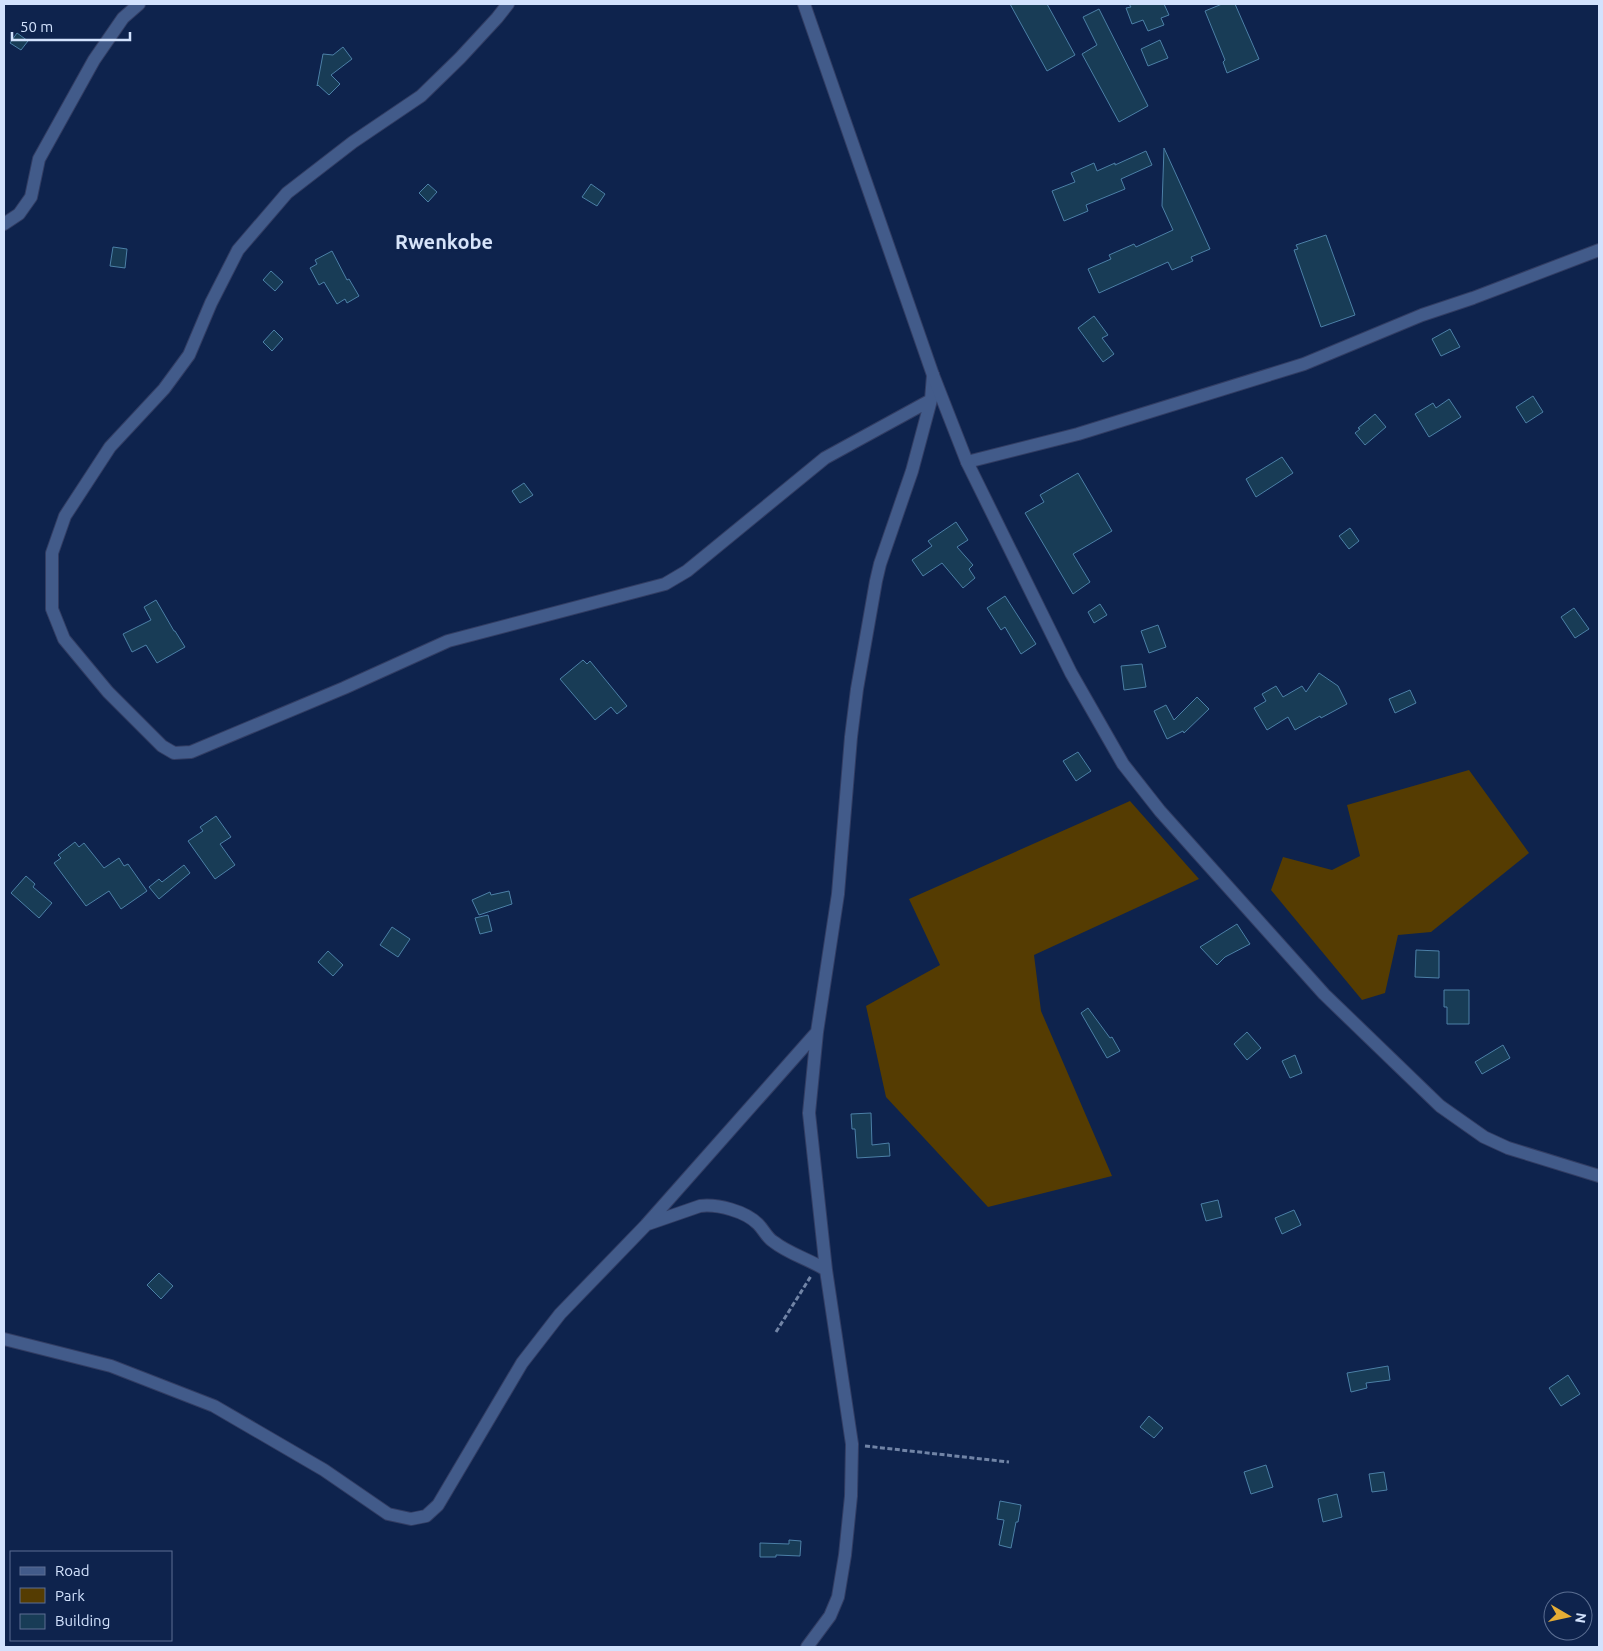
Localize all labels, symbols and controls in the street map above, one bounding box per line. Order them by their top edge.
scale bar [12,10,130,42]
text: 50 m [20,18,53,35]
district label: Rwenkobe [395,230,493,253]
legend [10,1551,172,1641]
text: Road [55,1562,90,1579]
text: Park [55,1587,85,1604]
north arrow [1543,1591,1593,1641]
text: Building [55,1612,110,1629]
text: N [1572,1612,1590,1624]

